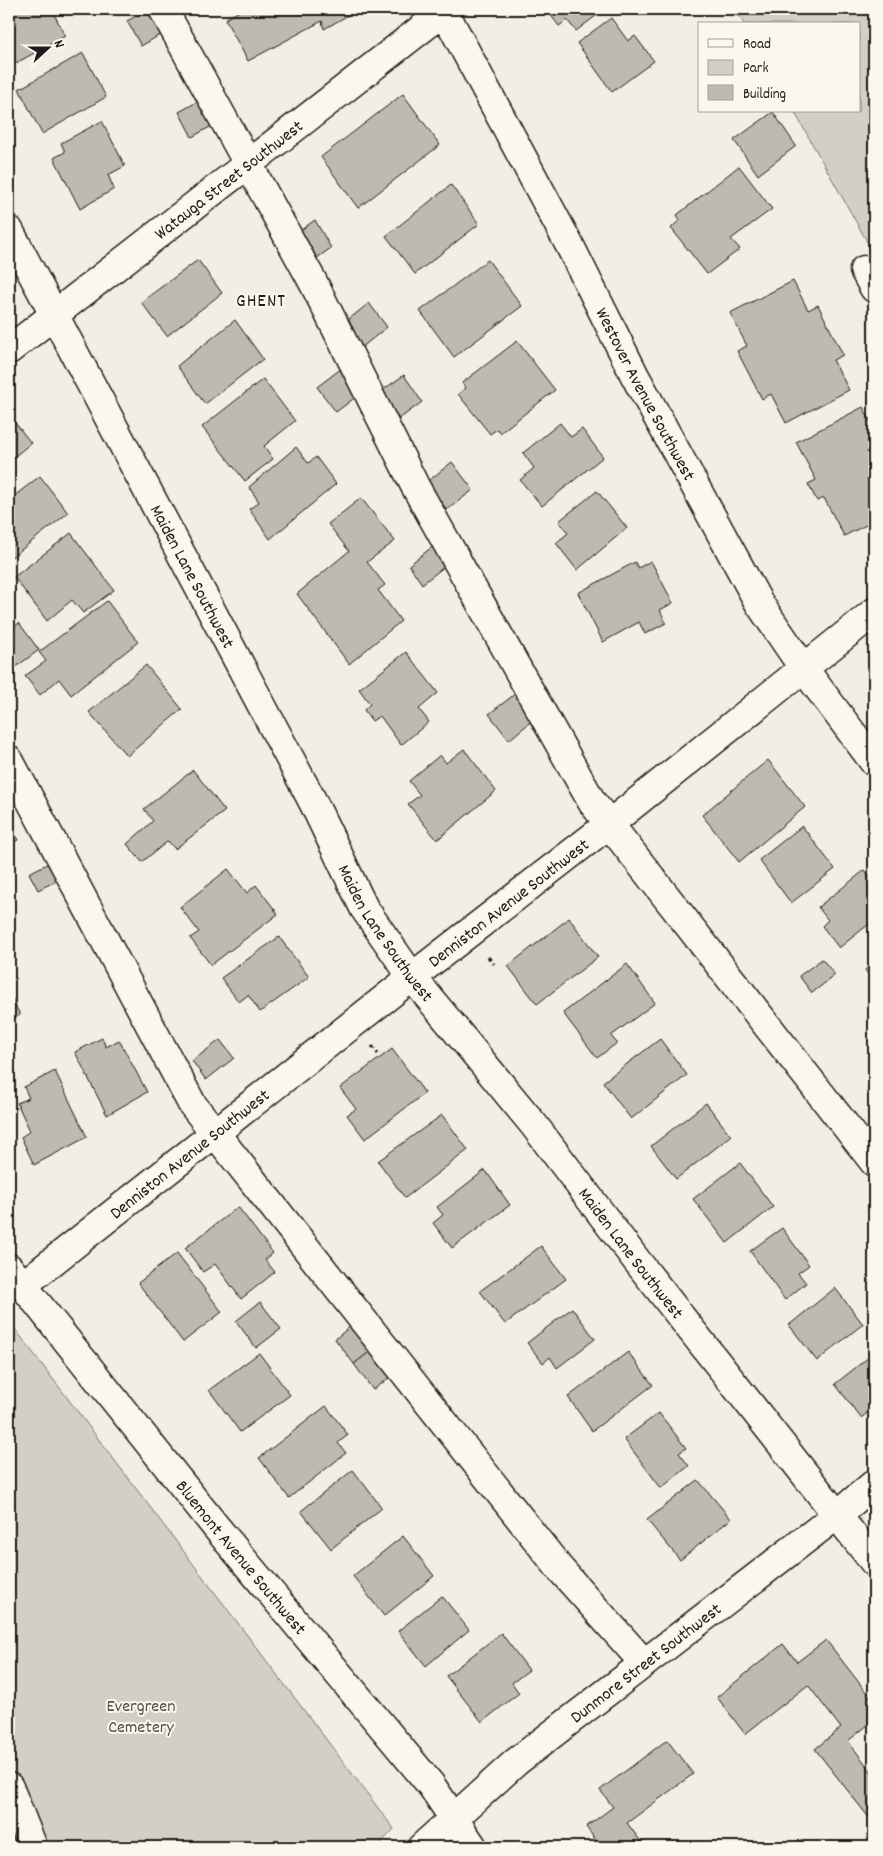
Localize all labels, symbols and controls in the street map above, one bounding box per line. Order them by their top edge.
north arrow [22,22,72,72]
legend [698,22,860,112]
text: Road [743,34,771,56]
text: N [48,37,69,51]
text: Park [743,58,769,80]
text: Building [743,84,786,106]
street label: Watauga Street Southwest [150,115,310,247]
district label: GHENT [236,289,286,316]
street label: Westover Avenue Southwest [588,304,700,486]
street label: Maiden Lane Southwest [142,501,239,654]
street label: Denniston Avenue Southwest [424,834,596,975]
street label: Maiden Lane Southwest [330,861,438,1009]
street label: Denniston Avenue Southwest [106,1084,276,1227]
street label: Maiden Lane Southwest [571,1183,688,1326]
street label: Bluemont Avenue Southwest [168,1476,311,1642]
street label: Dunmore Street Southwest [566,1598,728,1731]
park label: Evergreen Cemetery [107,1695,176,1741]

